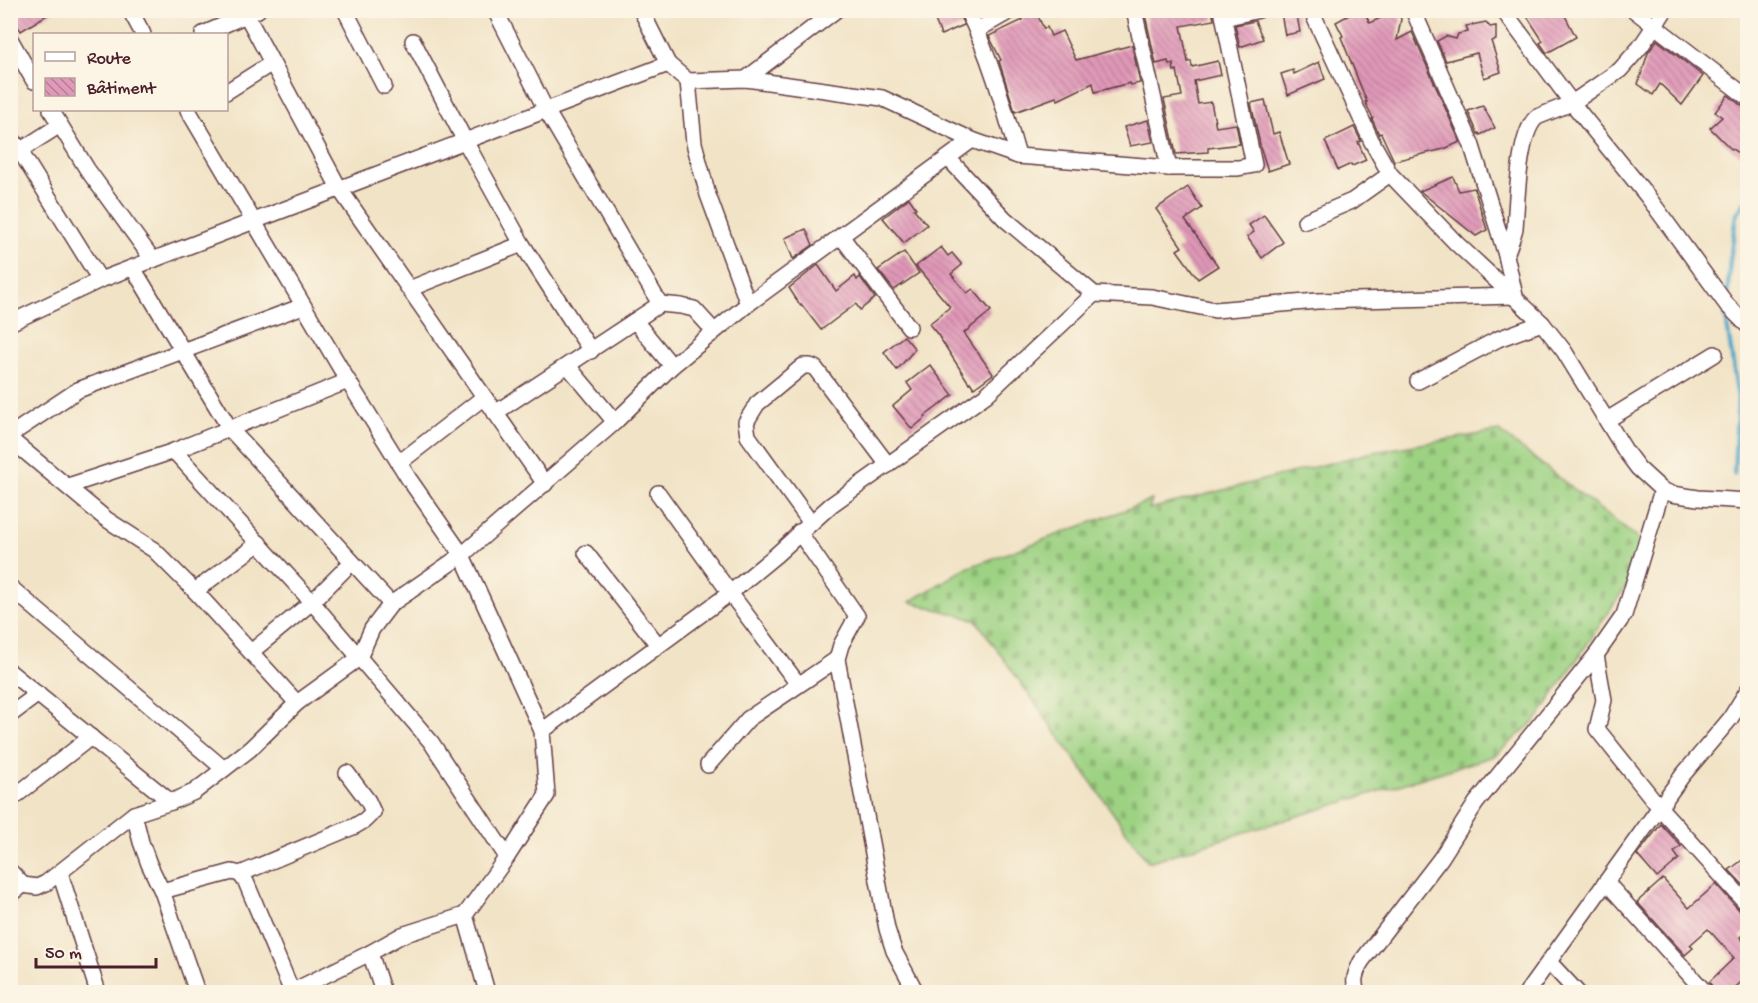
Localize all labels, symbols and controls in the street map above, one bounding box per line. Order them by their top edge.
legend [33,33,228,111]
text: Route [87,49,132,70]
text: Bâtiment [86,79,157,100]
scale bar [36,931,156,969]
text: 50 m [45,944,82,965]

